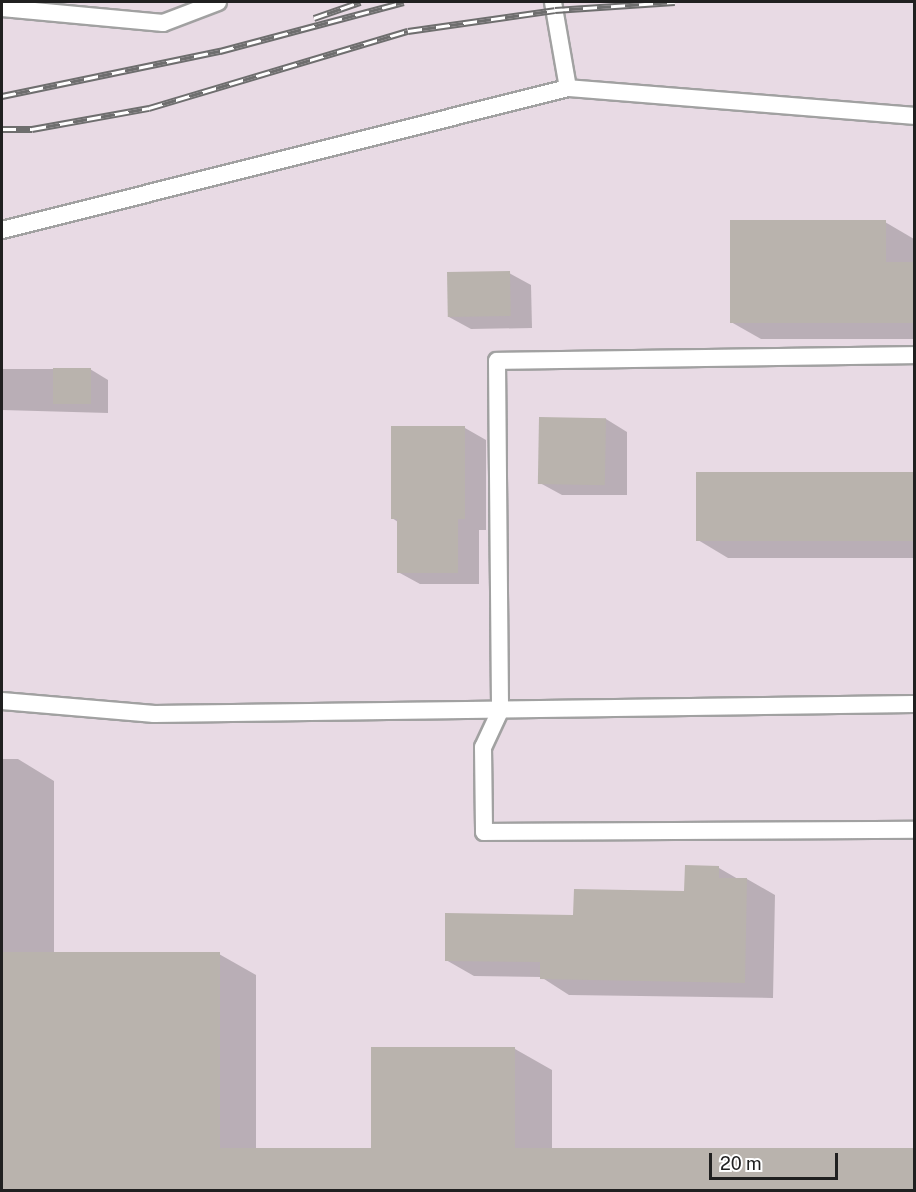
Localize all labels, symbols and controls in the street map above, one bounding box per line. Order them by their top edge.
scale bar [712,1141,841,1179]
text: 20 m [720,1153,762,1174]

